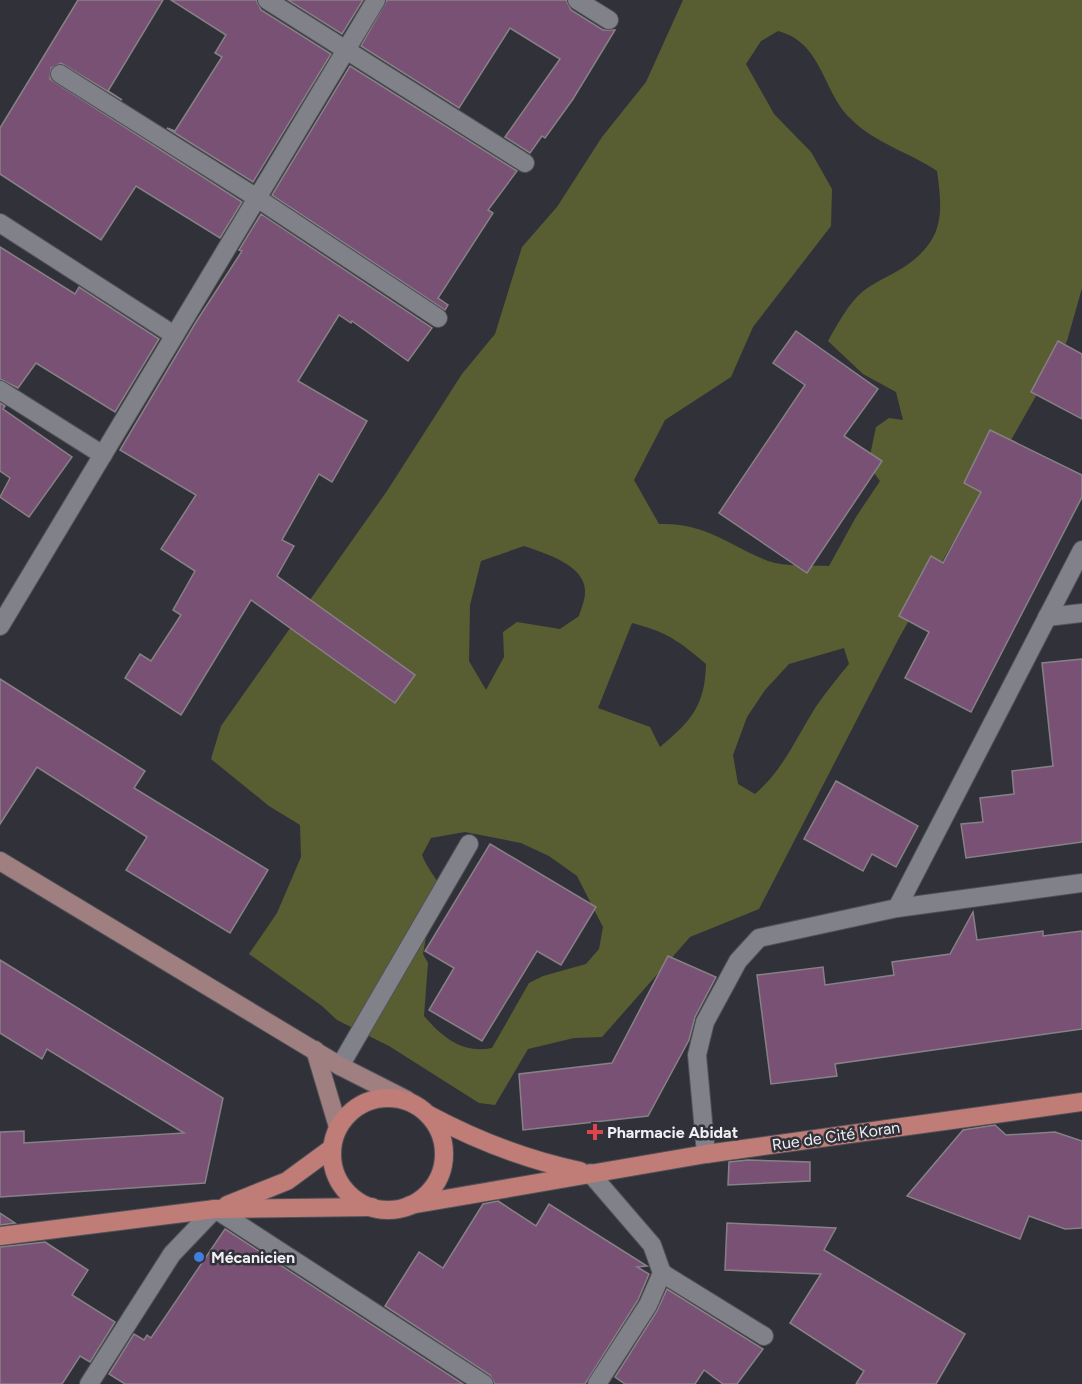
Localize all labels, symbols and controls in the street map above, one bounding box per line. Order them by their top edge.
street label: Rue de Cité Koran [771,1118,901,1154]
place label: Pharmacie Abidat [607,1123,738,1142]
marker: Pharmacie Abidat [588,1125,602,1139]
place label: Mécanicien [211,1248,295,1267]
marker: Mécanicien [192,1250,206,1264]

